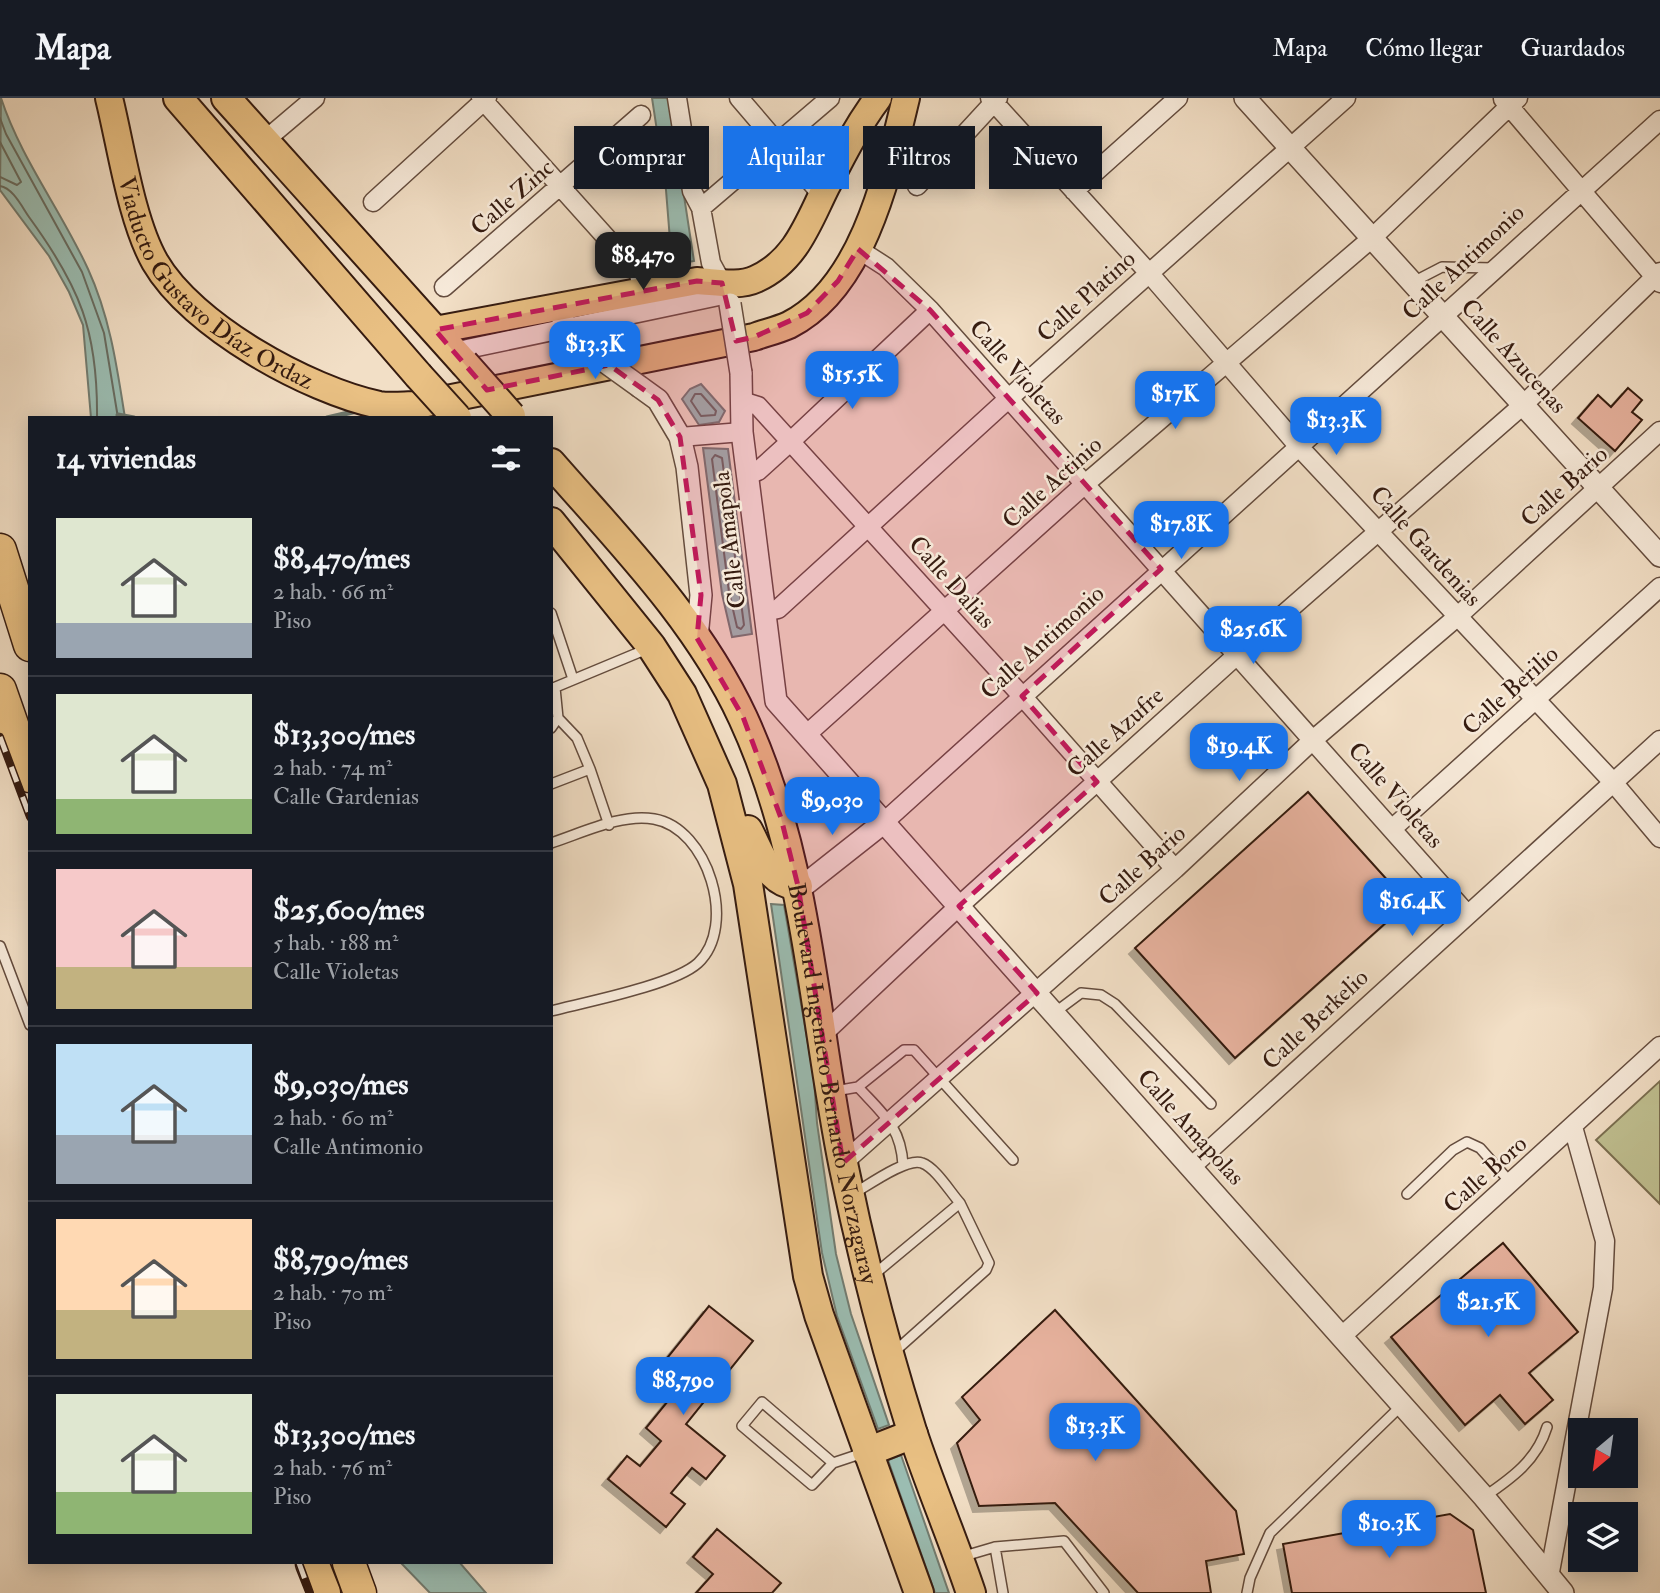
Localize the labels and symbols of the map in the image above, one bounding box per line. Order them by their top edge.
street label: Calle Zinc [464,152,561,242]
street label: Viaducto Gustavo Díaz Ordaz [111,173,319,397]
street label: Calle Antimonio [1396,198,1531,327]
pin: $8,470 [586,232,700,292]
street label: Calle Platino [1030,244,1142,349]
street label: Calle Azucenas [1454,292,1573,420]
street label: Calle Violetas [962,313,1073,431]
pin: $13.3K [538,322,652,381]
pin: $15.5K [795,352,909,411]
pin: $17K [1134,372,1216,431]
pin: $13.3K [1279,398,1393,457]
street label: Calle Actinio [996,429,1109,535]
street label: Calle Bario [1514,439,1614,534]
street label: Calle Amapola [706,468,753,610]
street label: Calle Gardenias [1363,479,1488,613]
pin: $17.8K [1124,502,1238,561]
street label: Calle Dalias [902,529,1002,635]
street label: Calle Antimonio [974,578,1111,706]
pin: $25.6K [1196,606,1310,666]
street label: Calle Berilio [1455,639,1565,742]
street label: Calle Azufre [1060,681,1171,784]
pin: $19.4K [1182,724,1296,783]
street label: Calle Violetas [1341,736,1450,855]
pin: $9,030 [775,778,889,837]
street label: Calle Bario [1092,818,1192,913]
pin: $16.4K [1355,878,1469,938]
street label: Boulevard Ingeniero Bernardo Norzagaray [780,880,885,1288]
street label: Calle Berkelio [1256,962,1375,1077]
street label: Calle Amapolas [1130,1063,1251,1192]
street label: Calle Boro [1437,1129,1534,1220]
pin: $21.5K [1431,1280,1545,1339]
pin: $8,790 [626,1358,740,1417]
pin: $13.3K [1038,1404,1152,1463]
north arrow [1568,1418,1638,1488]
pin: $10.3K [1332,1500,1446,1560]

